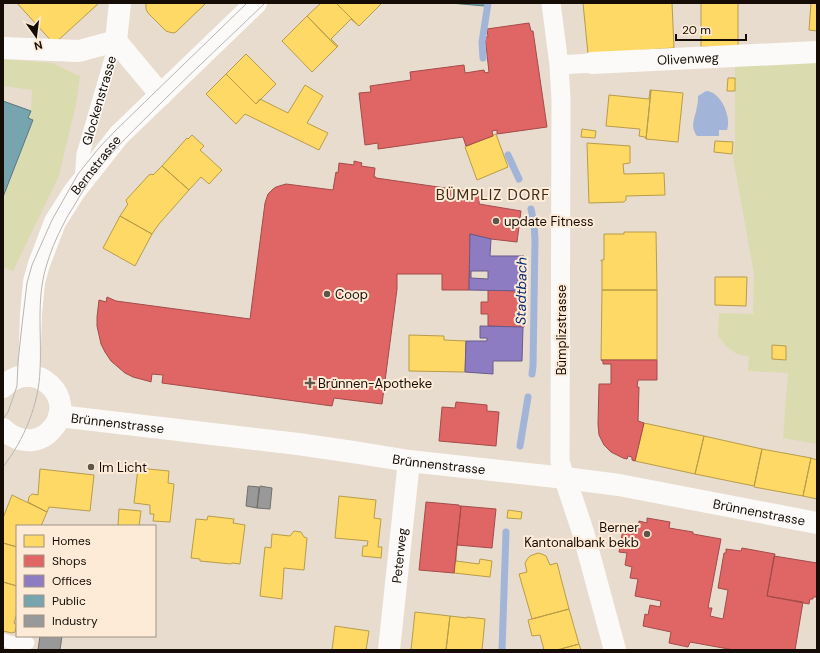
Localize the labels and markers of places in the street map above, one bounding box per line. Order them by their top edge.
place label: update Fitness [504,213,593,230]
marker: update Fitness [491,216,501,226]
place label: Coop [335,286,368,303]
marker: Coop [322,289,332,299]
place label: Brünnen-Apotheke [318,375,432,392]
marker: Brünnen-Apotheke [305,378,315,388]
place label: Im Licht [99,459,147,476]
marker: Im Licht [86,462,96,472]
place label: Berner Kantonalbank bekb [524,519,639,551]
marker: Berner Kantonalbank bekb [642,529,652,539]

